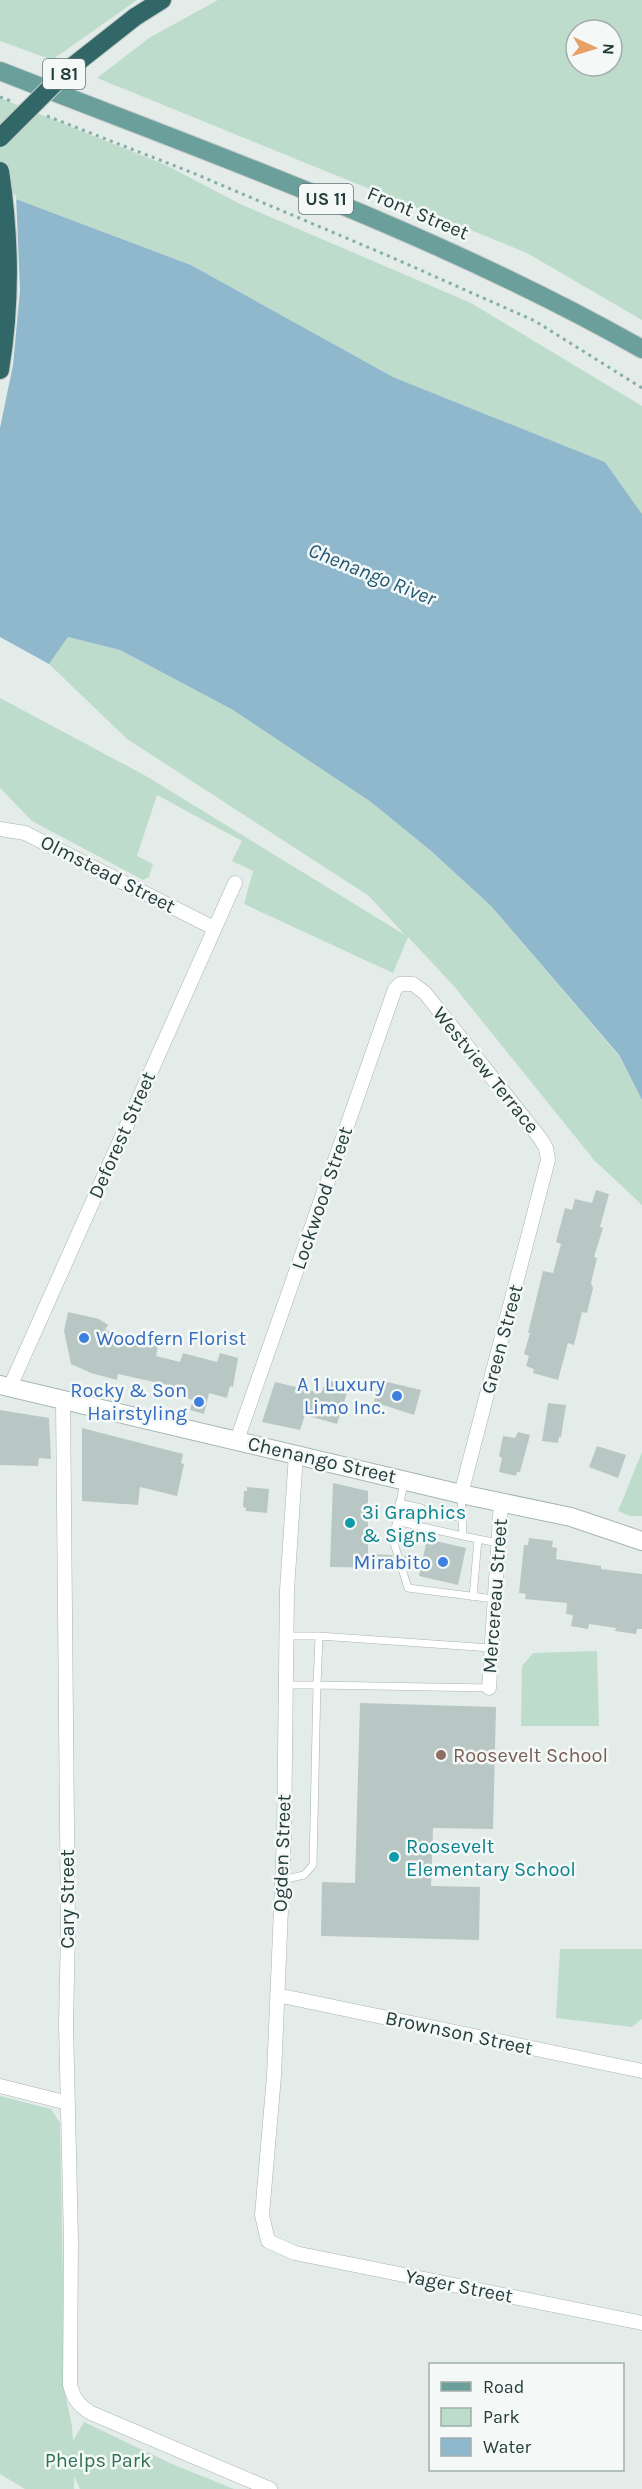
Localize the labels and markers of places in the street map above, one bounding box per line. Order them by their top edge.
place label: Woodfern Florist [96,1327,247,1350]
marker: Woodfern Florist [77,1331,91,1345]
place label: A 1 Luxury Limo Inc. [297,1373,385,1419]
place label: Rocky & Son Hairstyling [70,1379,187,1425]
marker: A 1 Luxury Limo Inc. [390,1389,404,1403]
marker: Rocky & Son Hairstyling [192,1395,206,1409]
place label: 3i Graphics & Signs [362,1501,466,1547]
marker: 3i Graphics & Signs [343,1516,357,1530]
place label: Mirabito [354,1551,431,1574]
marker: Mirabito [436,1555,450,1569]
place label: Roosevelt School [453,1744,608,1767]
marker: Roosevelt School [434,1748,448,1762]
place label: Roosevelt Elementary School [406,1835,576,1881]
marker: Roosevelt Elementary School [387,1850,401,1864]

